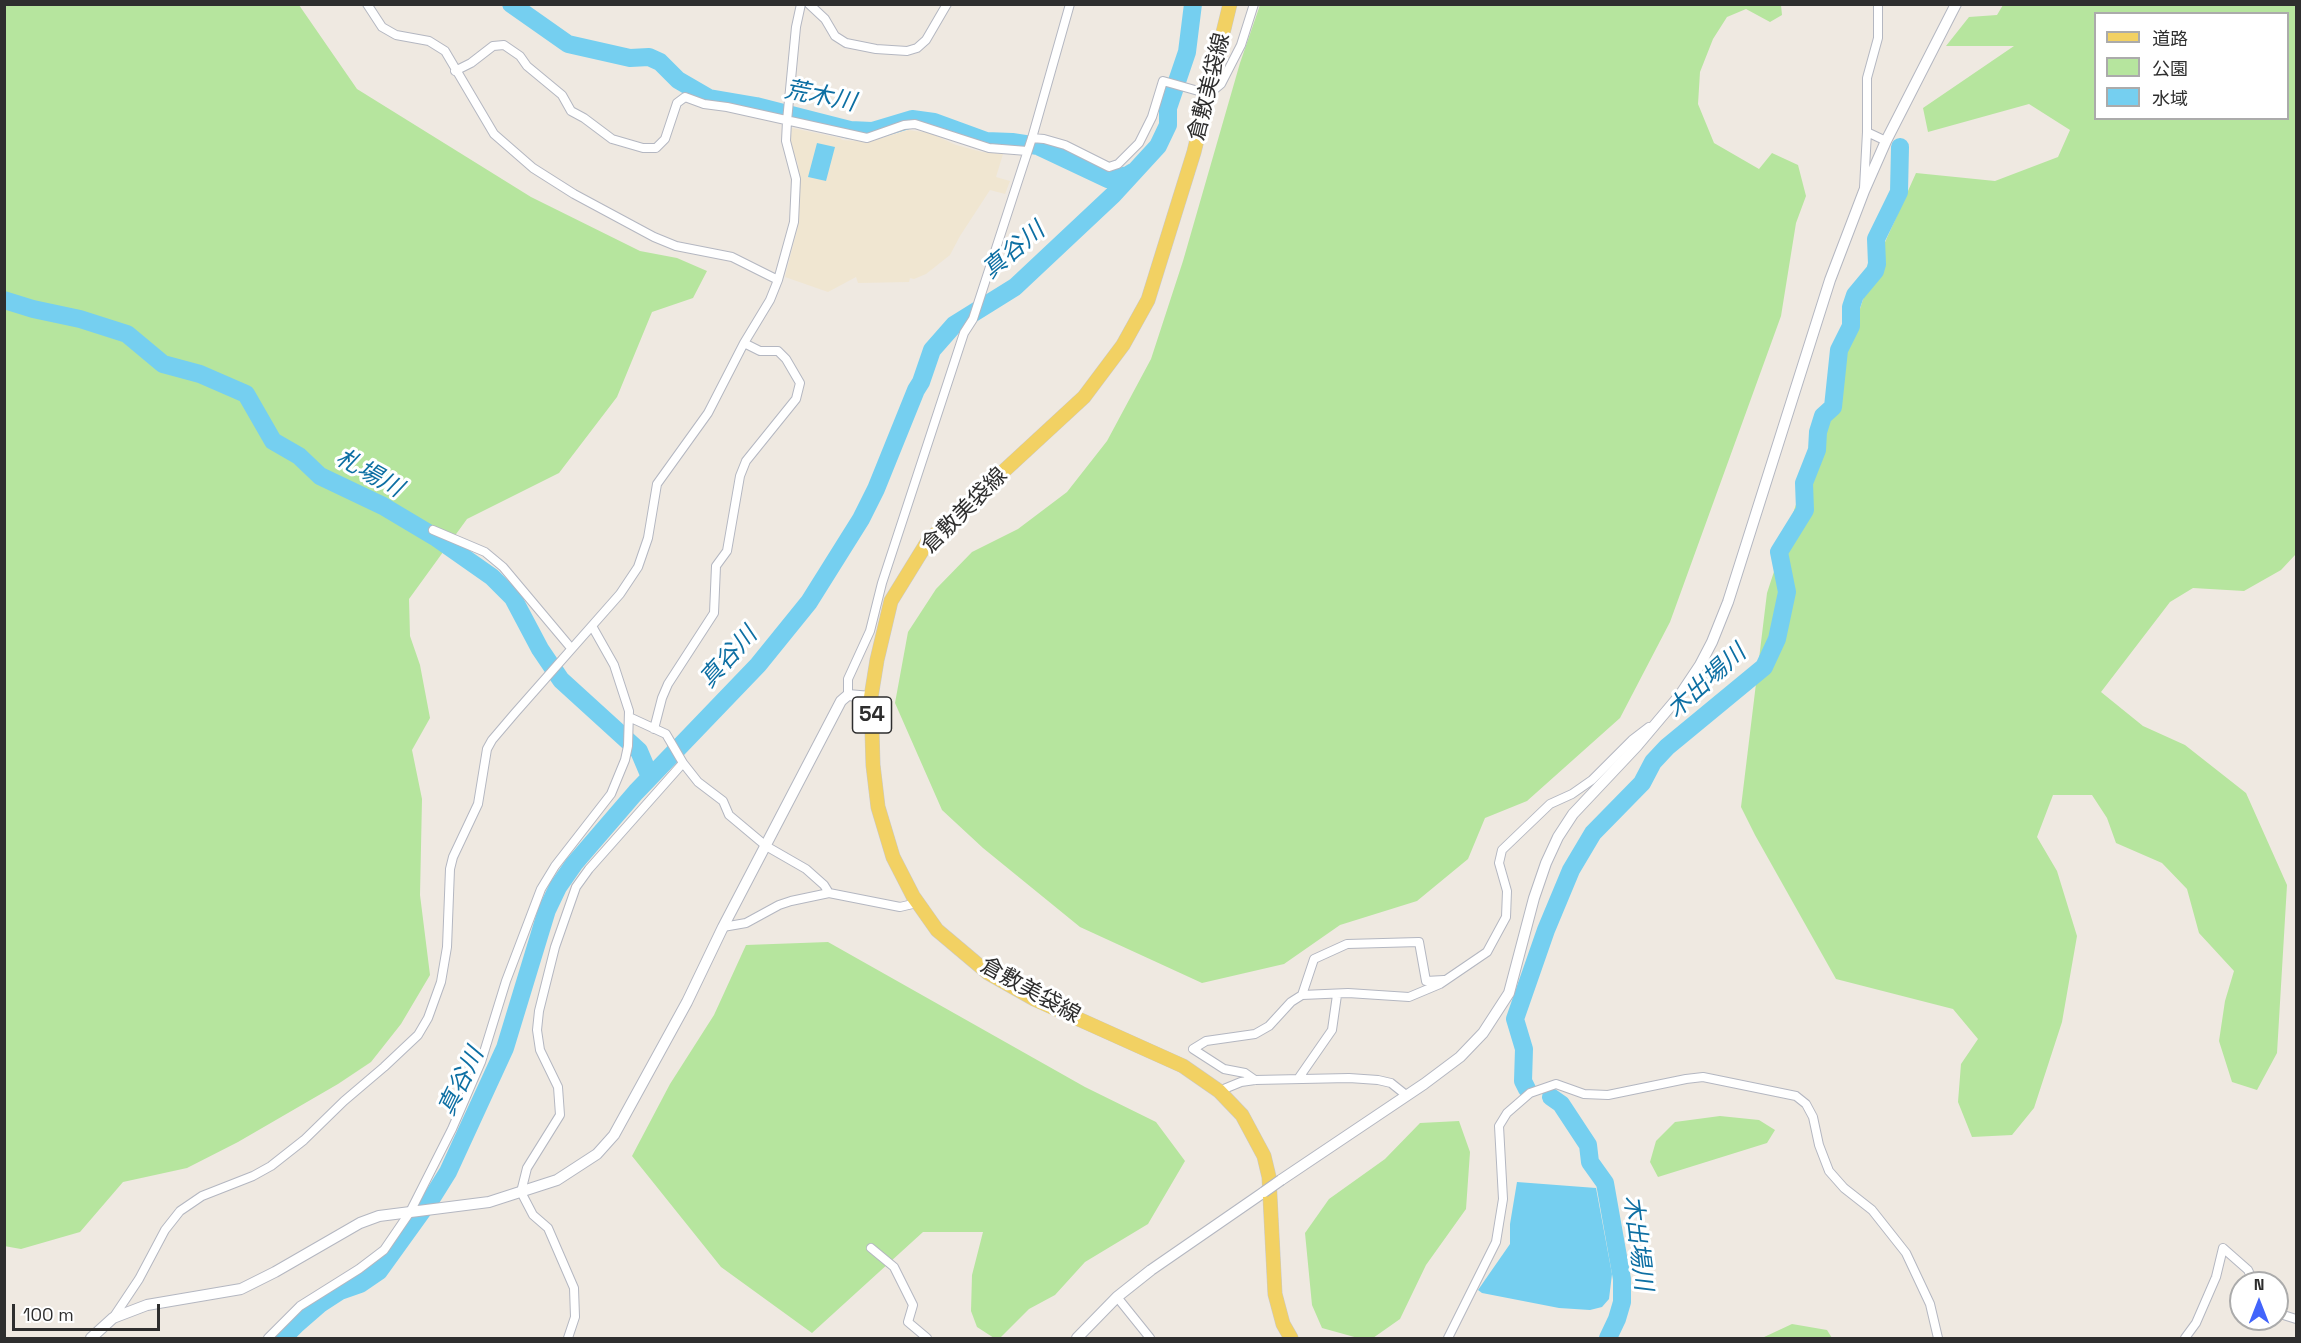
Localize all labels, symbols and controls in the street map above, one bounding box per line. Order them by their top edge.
legend [2094,12,2289,120]
text: 道路 [2152,27,2188,50]
street label: 倉敷美袋線 [1184,30,1236,144]
text: 公園 [2152,57,2188,80]
water label: 荒木川 [782,76,858,118]
text: 水域 [2152,87,2188,110]
water label: 真谷川 [977,217,1051,285]
water label: 札場川 [331,444,407,504]
street label: 倉敷美袋線 [917,463,1013,559]
water label: 真谷川 [694,622,764,694]
water label: 木出場川 [1662,639,1752,725]
road number: 54 [852,697,892,733]
street label: 倉敷美袋線 [975,953,1085,1029]
water label: 真谷川 [433,1043,491,1121]
water label: 木出場川 [1617,1194,1657,1292]
north arrow [2229,1271,2289,1331]
text: N [2254,1274,2264,1295]
scale bar [15,1292,164,1330]
text: 100 m [23,1303,74,1326]

